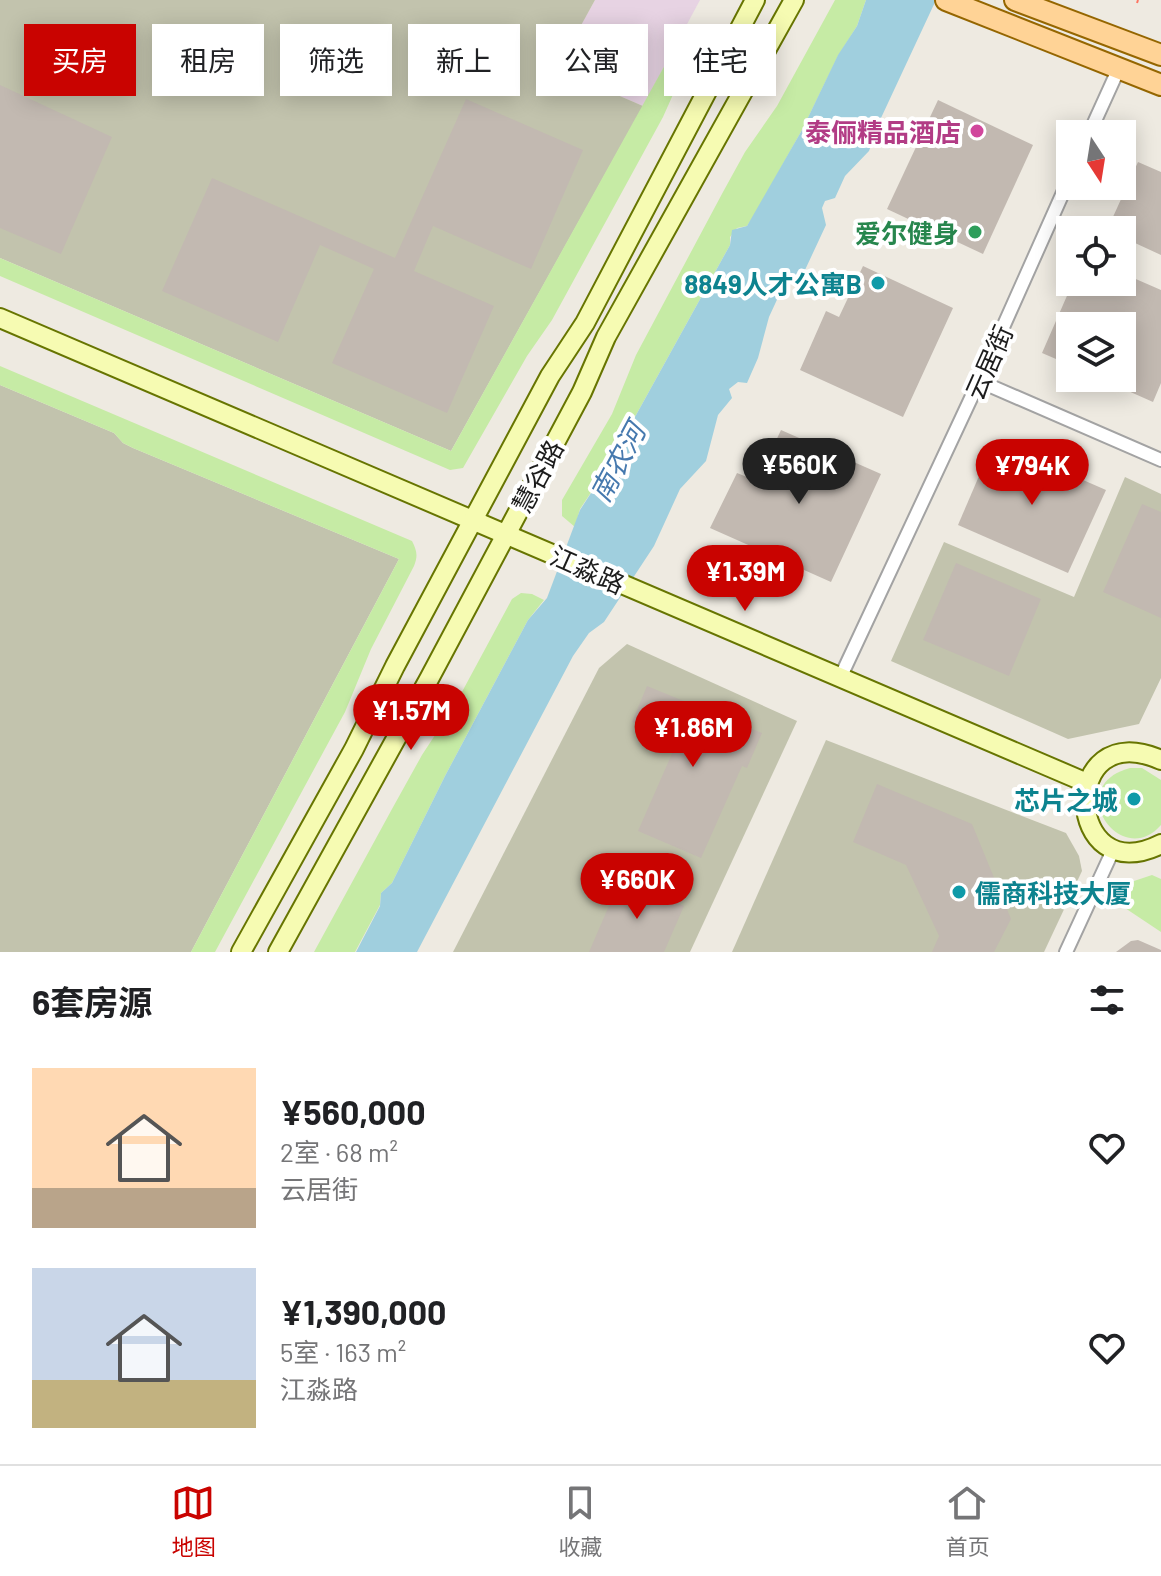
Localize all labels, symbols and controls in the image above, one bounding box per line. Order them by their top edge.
chip: 买房 [24,24,136,96]
chip: 租房 [152,24,264,96]
chip: 筛选 [280,24,392,96]
chip: 新上 [408,24,520,96]
chip: 公寓 [536,24,648,96]
chip: 住宅 [664,24,776,96]
place label: 泰俪精品酒店 [805,116,961,147]
north arrow [1056,120,1136,200]
map controls [1056,120,1136,392]
marker: 泰俪精品酒店 [968,122,986,140]
button: locate [1056,216,1136,296]
place label: 爱尔健身 [855,217,959,248]
marker: 爱尔健身 [966,223,984,241]
place label: 8849人才公寓B [684,268,862,299]
marker: 8849人才公寓B [869,274,887,292]
button: layers [1056,312,1136,392]
street label: 云居街 [958,320,1018,404]
water label: 南农河 [582,413,654,507]
street label: 慧谷路 [505,434,569,518]
pin: ¥560K [743,438,855,506]
pin: ¥794K [976,439,1088,507]
text: ¥560K [761,448,837,479]
text: ¥794K [994,449,1070,480]
street label: 江淼路 [546,539,630,599]
pin: ¥1.39M [680,545,810,613]
text: ¥1.39M [705,555,785,586]
pin: ¥1.57M [346,684,476,752]
text: ¥1.57M [371,694,451,725]
pin: ¥1.86M [628,701,758,769]
text: ¥1.86M [653,711,733,742]
place label: 芯片之城 [1014,784,1118,815]
marker: 芯片之城 [1125,790,1143,808]
pin: ¥660K [581,853,693,921]
text: ¥660K [599,863,675,894]
place label: 儒商科技大厦 [975,877,1131,908]
marker: 儒商科技大厦 [950,883,968,901]
icon: filters [1085,978,1129,1022]
text: 6套房源 [32,981,152,1022]
text: ¥560,000 [280,1091,426,1132]
icon: home [96,1100,192,1196]
icon: heart [1085,1126,1129,1170]
text: 2室 · 68 m² [280,1136,398,1167]
text: 云居街 [280,1173,358,1204]
text: ¥1,390,000 [280,1291,446,1332]
icon: home [96,1300,192,1396]
icon: heart [1085,1326,1129,1370]
text: 5室 · 163 m² [280,1336,406,1367]
text: 江淼路 [280,1373,358,1404]
tab: 地图 [171,1481,216,1561]
tab: 收藏 [558,1481,603,1561]
tab: 首页 [945,1481,990,1561]

